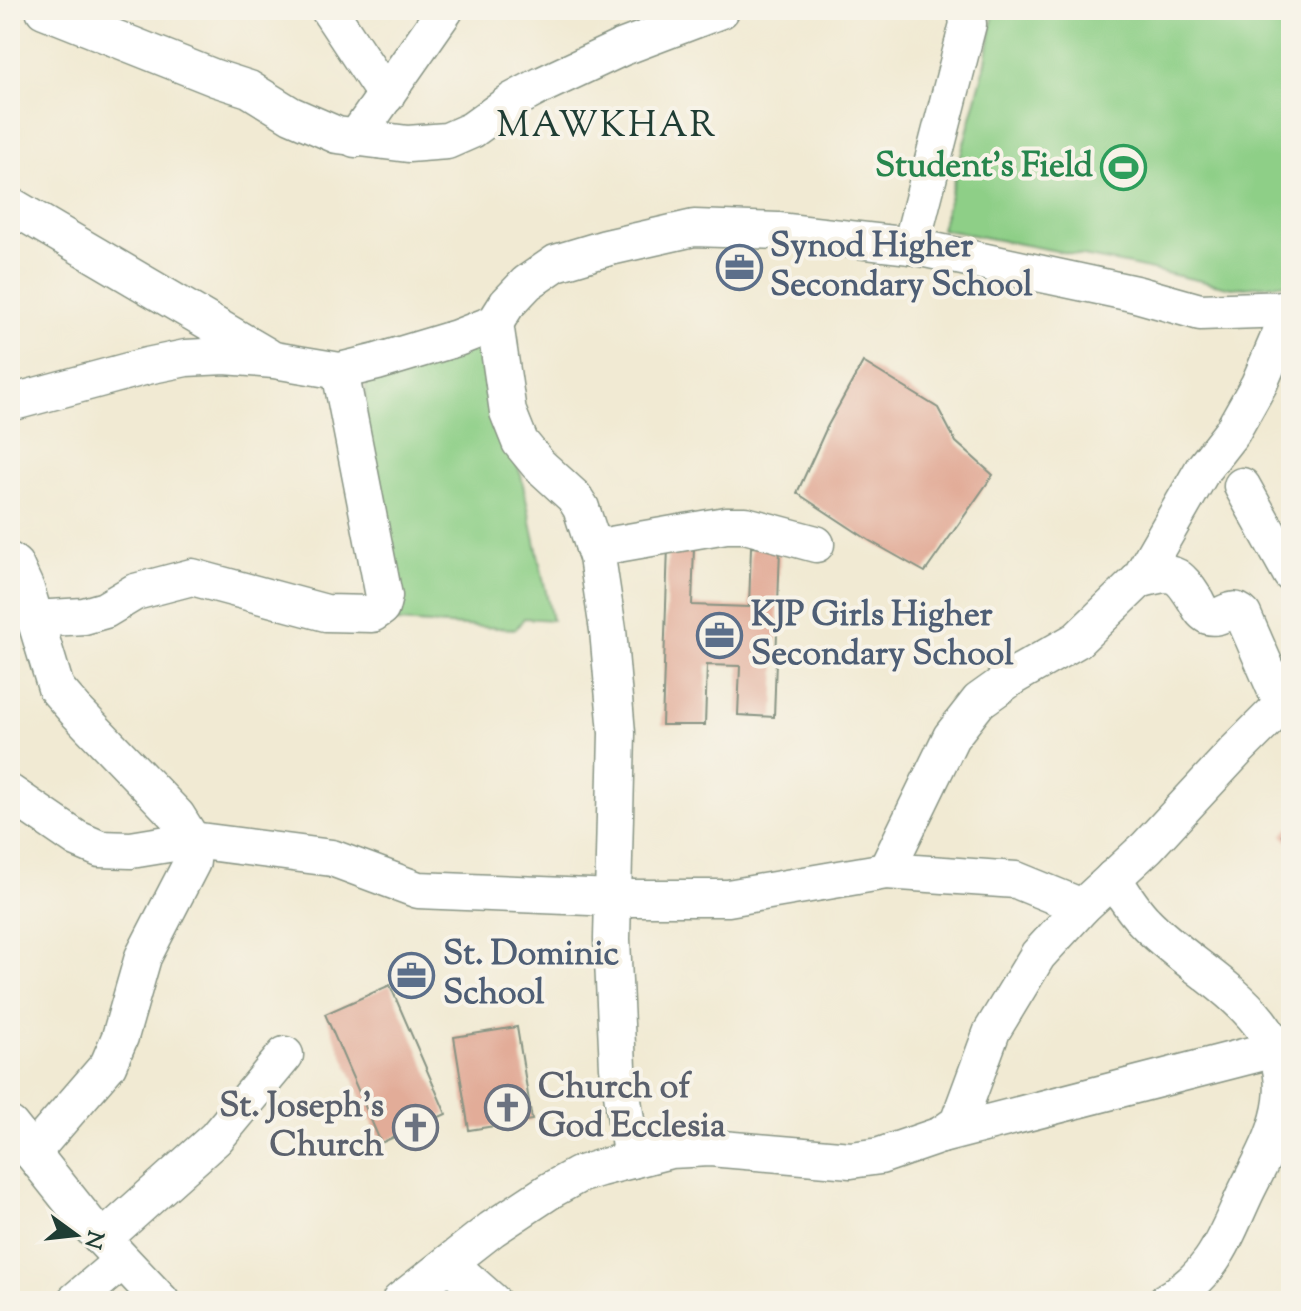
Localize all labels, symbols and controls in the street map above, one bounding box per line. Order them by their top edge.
district label: MAWKHAR [497,101,717,153]
place label: Student's Field [875,143,1094,192]
sports icon: Student's Field [1100,143,1148,191]
place label: Synod Higher Secondary School [770,223,1033,311]
office icon: Synod Higher Secondary School [715,243,763,291]
place label: KJP Girls Higher Secondary School [751,592,1014,680]
office icon: KJP Girls Higher Secondary School [696,612,744,660]
place label: St. Dominic School [443,931,620,1019]
office icon: St. Dominic School [388,951,436,999]
place label: Church of God Ecclesia [538,1064,726,1152]
place label: St. Joseph's Church [219,1083,384,1171]
church icon: Church of God Ecclesia [483,1084,531,1132]
church icon: St. Joseph's Church [391,1103,439,1151]
north arrow [36,1195,116,1275]
text: N [75,1227,110,1252]

